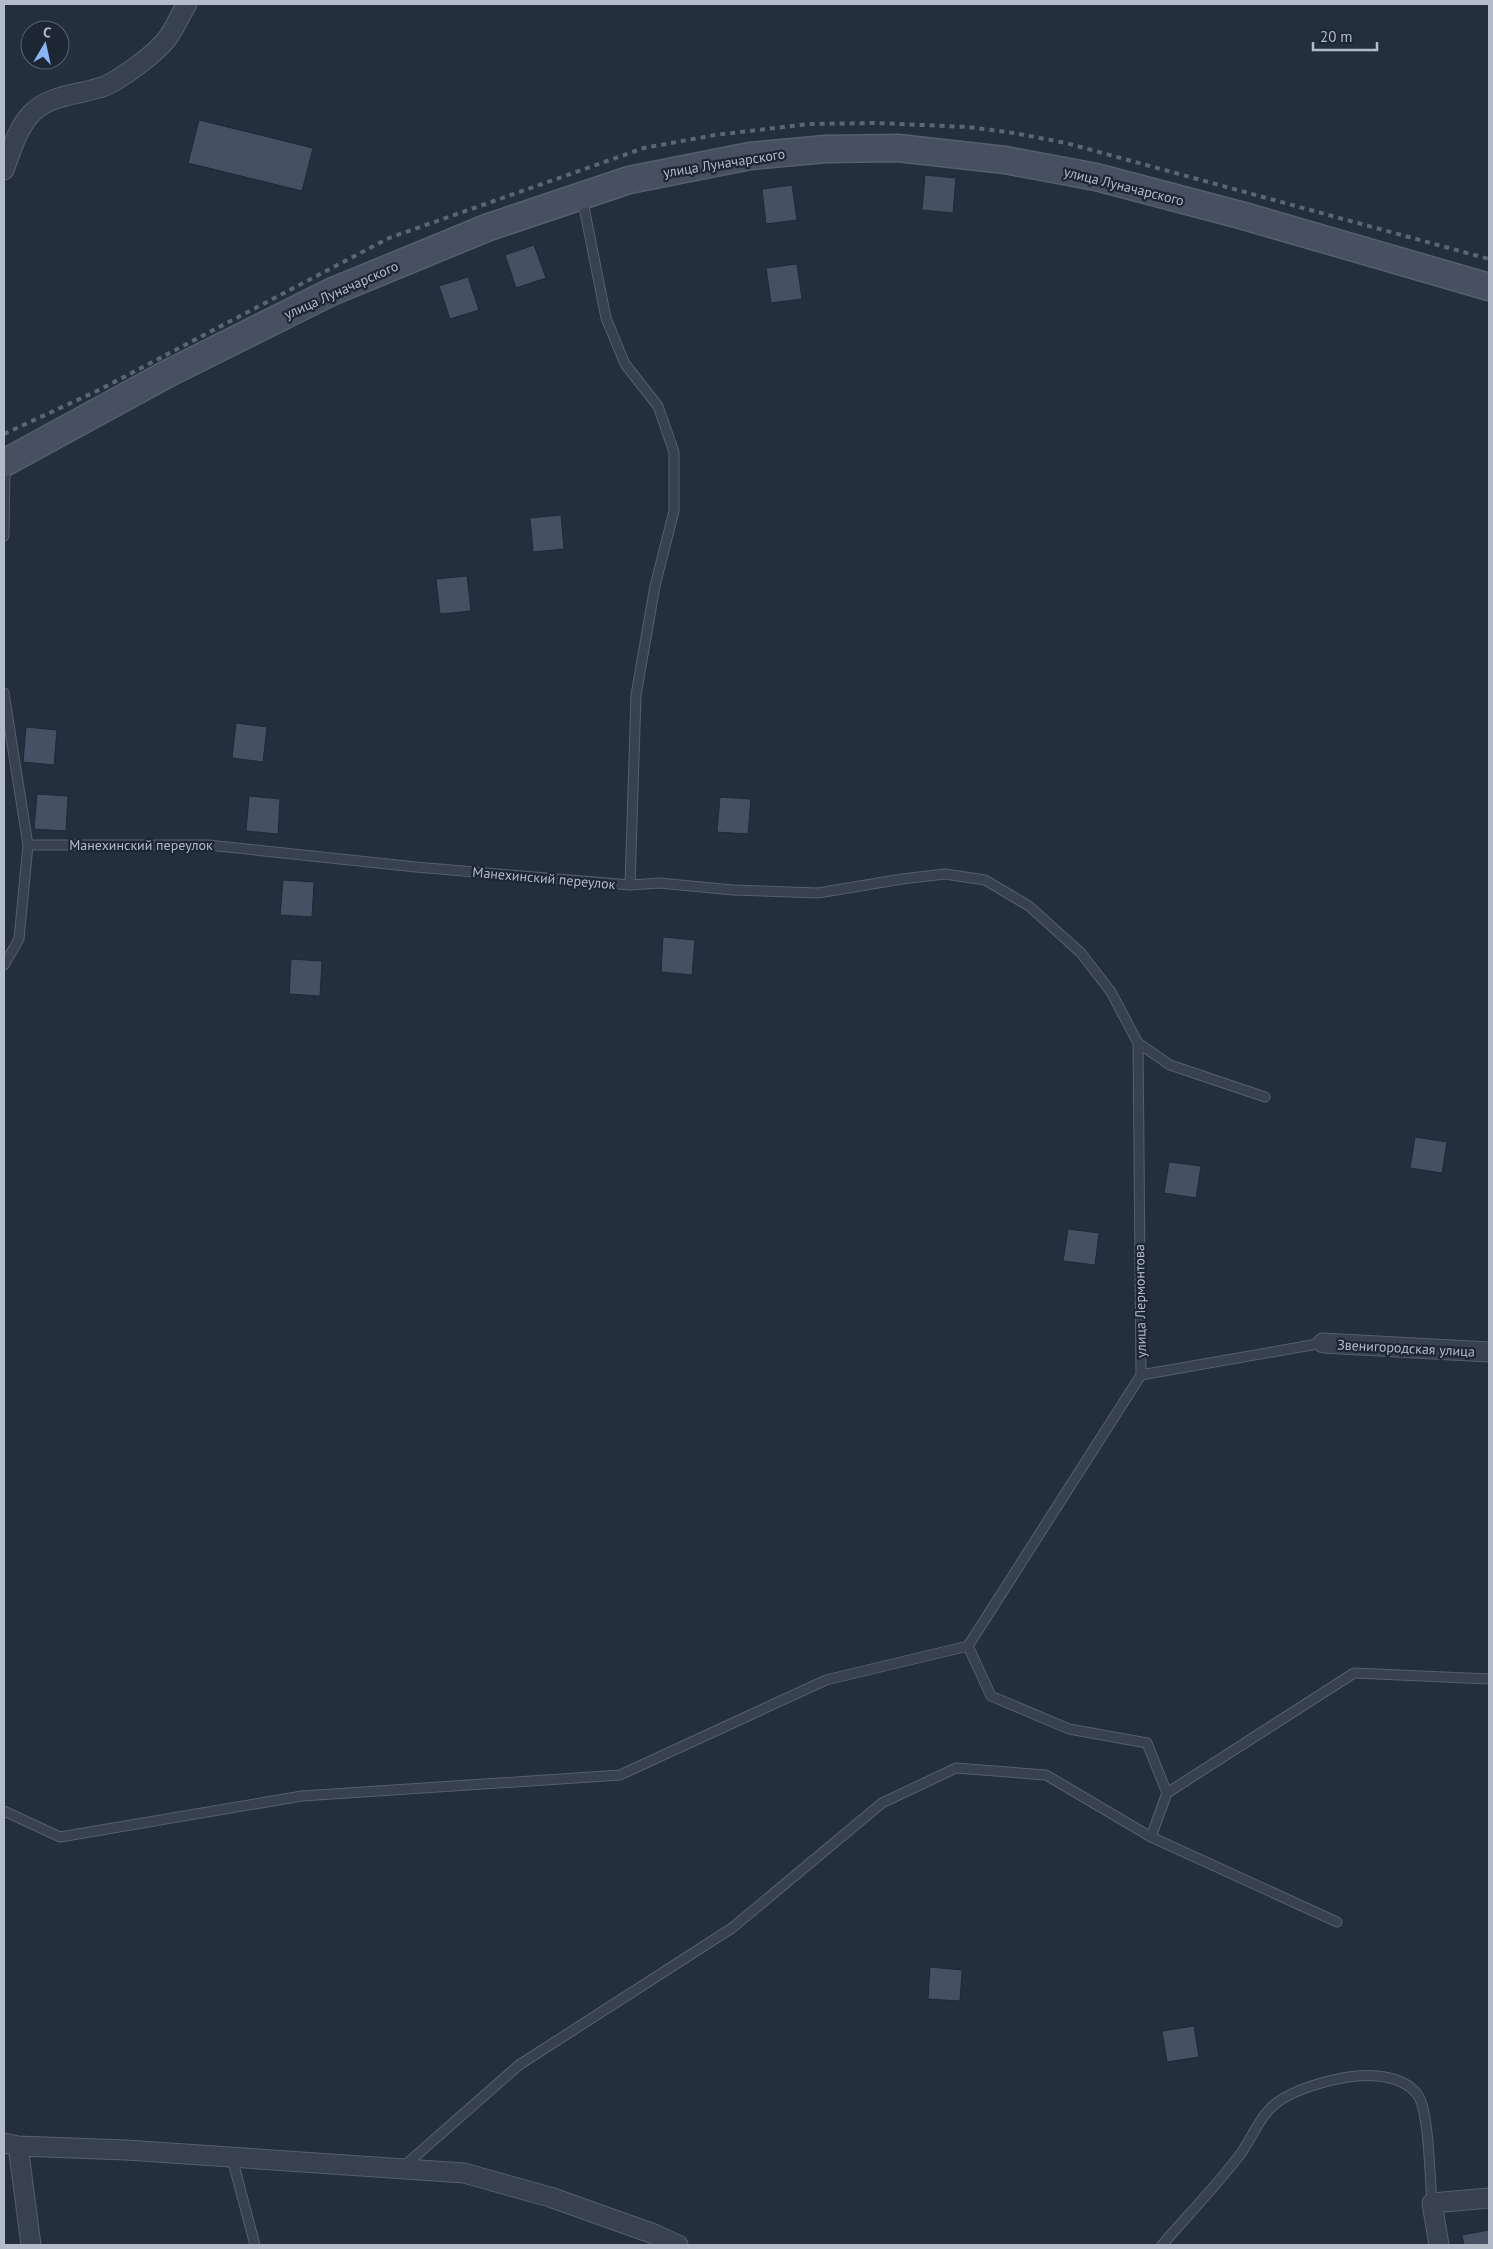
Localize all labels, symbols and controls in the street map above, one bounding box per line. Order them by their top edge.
north arrow [20,20,70,70]
scale bar [1313,20,1377,52]
text: С [42,23,52,42]
text: 20 m [1320,27,1353,46]
street label: улица Луначарского [662,144,786,182]
street label: улица Луначарского [1062,162,1186,210]
street label: улица Луначарского [281,257,401,323]
street label: Манехинский переулок [69,836,213,854]
street label: Манехинский переулок [472,863,617,893]
street label: улица Лермонтова [1130,1244,1150,1358]
street label: Звенигородская улица [1337,1335,1475,1361]

